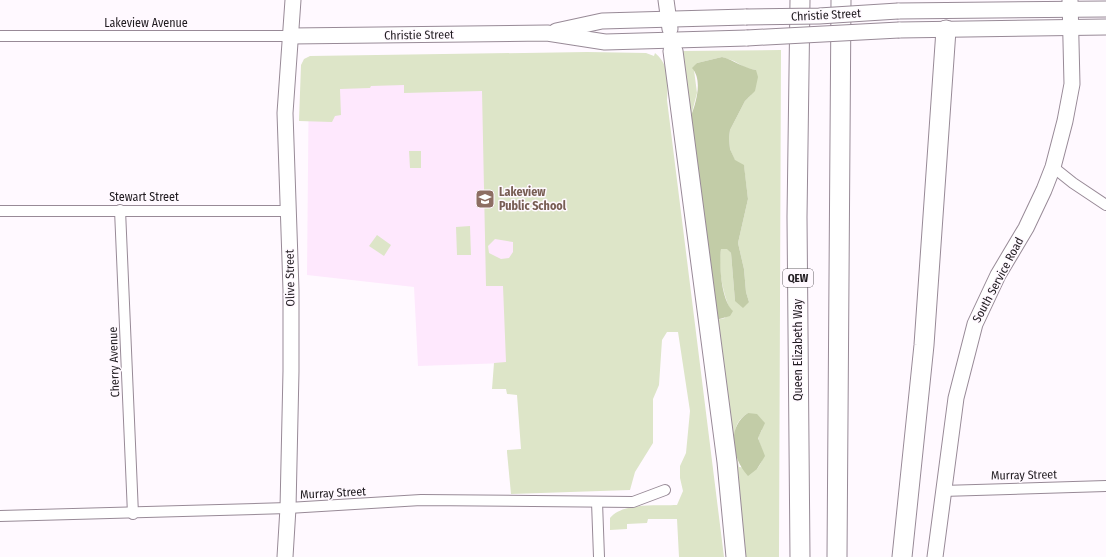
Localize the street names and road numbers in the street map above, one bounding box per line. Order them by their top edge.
street label: Christie Street [791,6,861,24]
street label: Lakeview Avenue [104,16,188,30]
street label: Christie Street [384,27,454,43]
street label: Stewart Street [109,190,179,204]
street label: South Service Road [970,235,1026,325]
street label: Olive Street [282,249,297,307]
road number: QEW [783,269,813,287]
street label: Queen Elizabeth Way [791,298,805,401]
street label: Cherry Avenue [106,326,122,398]
street label: Murray Street [991,467,1057,483]
street label: Murray Street [300,484,366,502]

